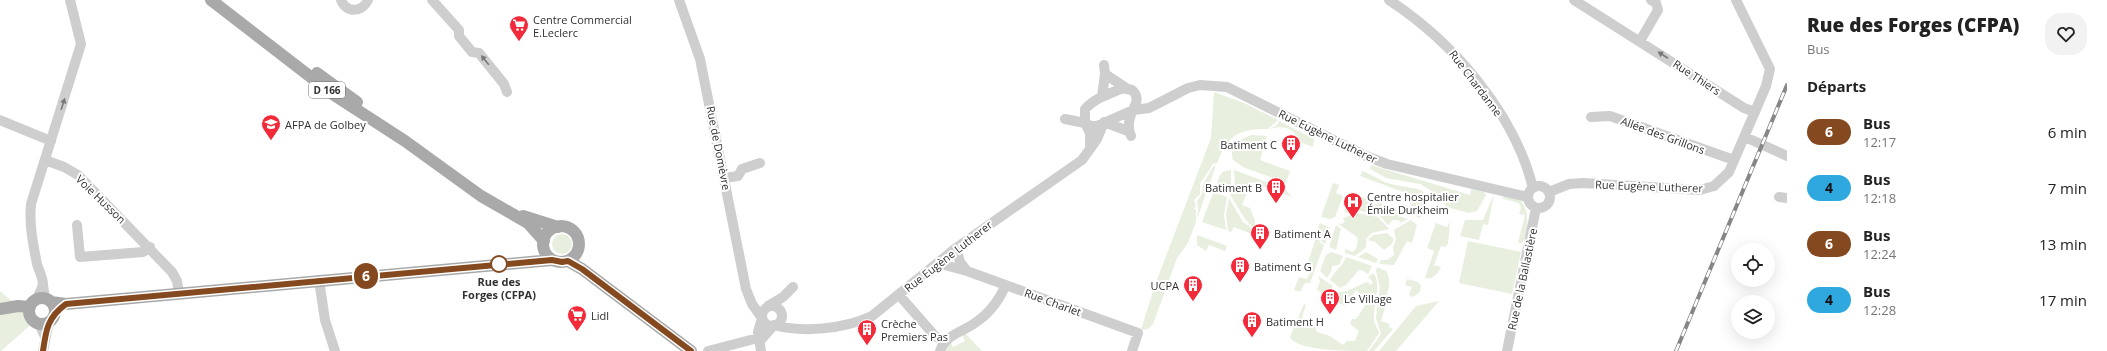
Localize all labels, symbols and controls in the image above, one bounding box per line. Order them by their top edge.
place label: Centre Commercial E.Leclerc [533,12,632,40]
text: Rue des Forges (CFPA) [1807,12,2019,38]
button: heart [2045,13,2087,55]
supermarket icon: Centre Commercial E.Leclerc [508,14,530,42]
text: Bus [1807,40,1830,58]
street label: Rue Chardanne [1446,47,1506,119]
one-way arrow [1658,51,1668,59]
one-way arrow [480,55,489,66]
street label: Rue Thiers [1670,56,1724,98]
text: Départs [1807,76,1866,96]
road number: D 166 [309,82,345,98]
one-way arrow [60,97,66,109]
street label: Rue de Domèvre [703,105,735,191]
street label: Rue Eugène Lutherer [1276,106,1380,167]
school or university icon: AFPA de Golbey [260,113,282,141]
street label: Allée des Grillons [1619,113,1707,157]
text: Bus [1863,113,1890,133]
place label: AFPA de Golbey [285,117,366,132]
text: 6 [1825,122,1833,141]
text: 6 min [2048,122,2087,142]
building icon: Batiment C [1280,133,1302,161]
text: 12:17 [1863,133,1896,151]
place label: Batiment C [1220,137,1277,152]
text: Bus [1863,169,1890,189]
street label: Voie Husson [73,171,129,227]
building icon: Batiment B [1265,176,1287,204]
street label: Rue Eugène Lutherer [1595,177,1704,195]
text: 4 [1825,178,1833,197]
text: 7 min [2048,178,2087,198]
place label: Batiment B [1205,180,1262,195]
place label: Centre hospitalier Émile Durkheim [1367,189,1459,217]
text: 12:18 [1863,189,1896,207]
hospital icon: Centre hospitalier Émile Durkheim [1342,191,1364,219]
street label: Rue Eugène Lutherer [901,217,996,295]
building icon: Batiment A [1249,222,1271,250]
text: Bus [1863,225,1890,245]
place label: Batiment A [1274,226,1331,241]
street label: Rue de la Ballastière [1504,227,1540,331]
text: 6 [1825,234,1833,253]
text: 13 min [2039,234,2087,254]
map controls [1731,243,1775,339]
button: locate [1731,243,1775,287]
text: 12:24 [1863,245,1896,263]
marker: Rue des Forges (CFPA) [490,255,508,273]
building icon: Batiment G [1229,255,1251,283]
place label: Batiment G [1254,259,1312,274]
line badge: 6 [353,263,379,289]
text: 6 [362,266,370,285]
place label: Rue des Forges (CFPA) [462,274,536,302]
building icon: UCPA [1182,274,1204,302]
place label: UCPA [1150,278,1179,293]
text: Bus [1863,281,1890,301]
street label: Rue Charlet [1022,285,1084,319]
building icon: Le Village [1319,287,1341,315]
text: 4 [1825,290,1833,309]
text: 17 min [2039,290,2087,310]
place label: Le Village [1344,291,1392,306]
button: layers [1731,295,1775,339]
text: 12:28 [1863,301,1896,319]
supermarket icon: Lidl [566,304,588,332]
place label: Lidl [591,308,609,323]
building icon: Batiment H [1241,310,1263,338]
place label: Batiment H [1266,314,1324,329]
place label: Crèche Premiers Pas [881,316,948,344]
building icon: Crèche Premiers Pas [856,318,878,346]

